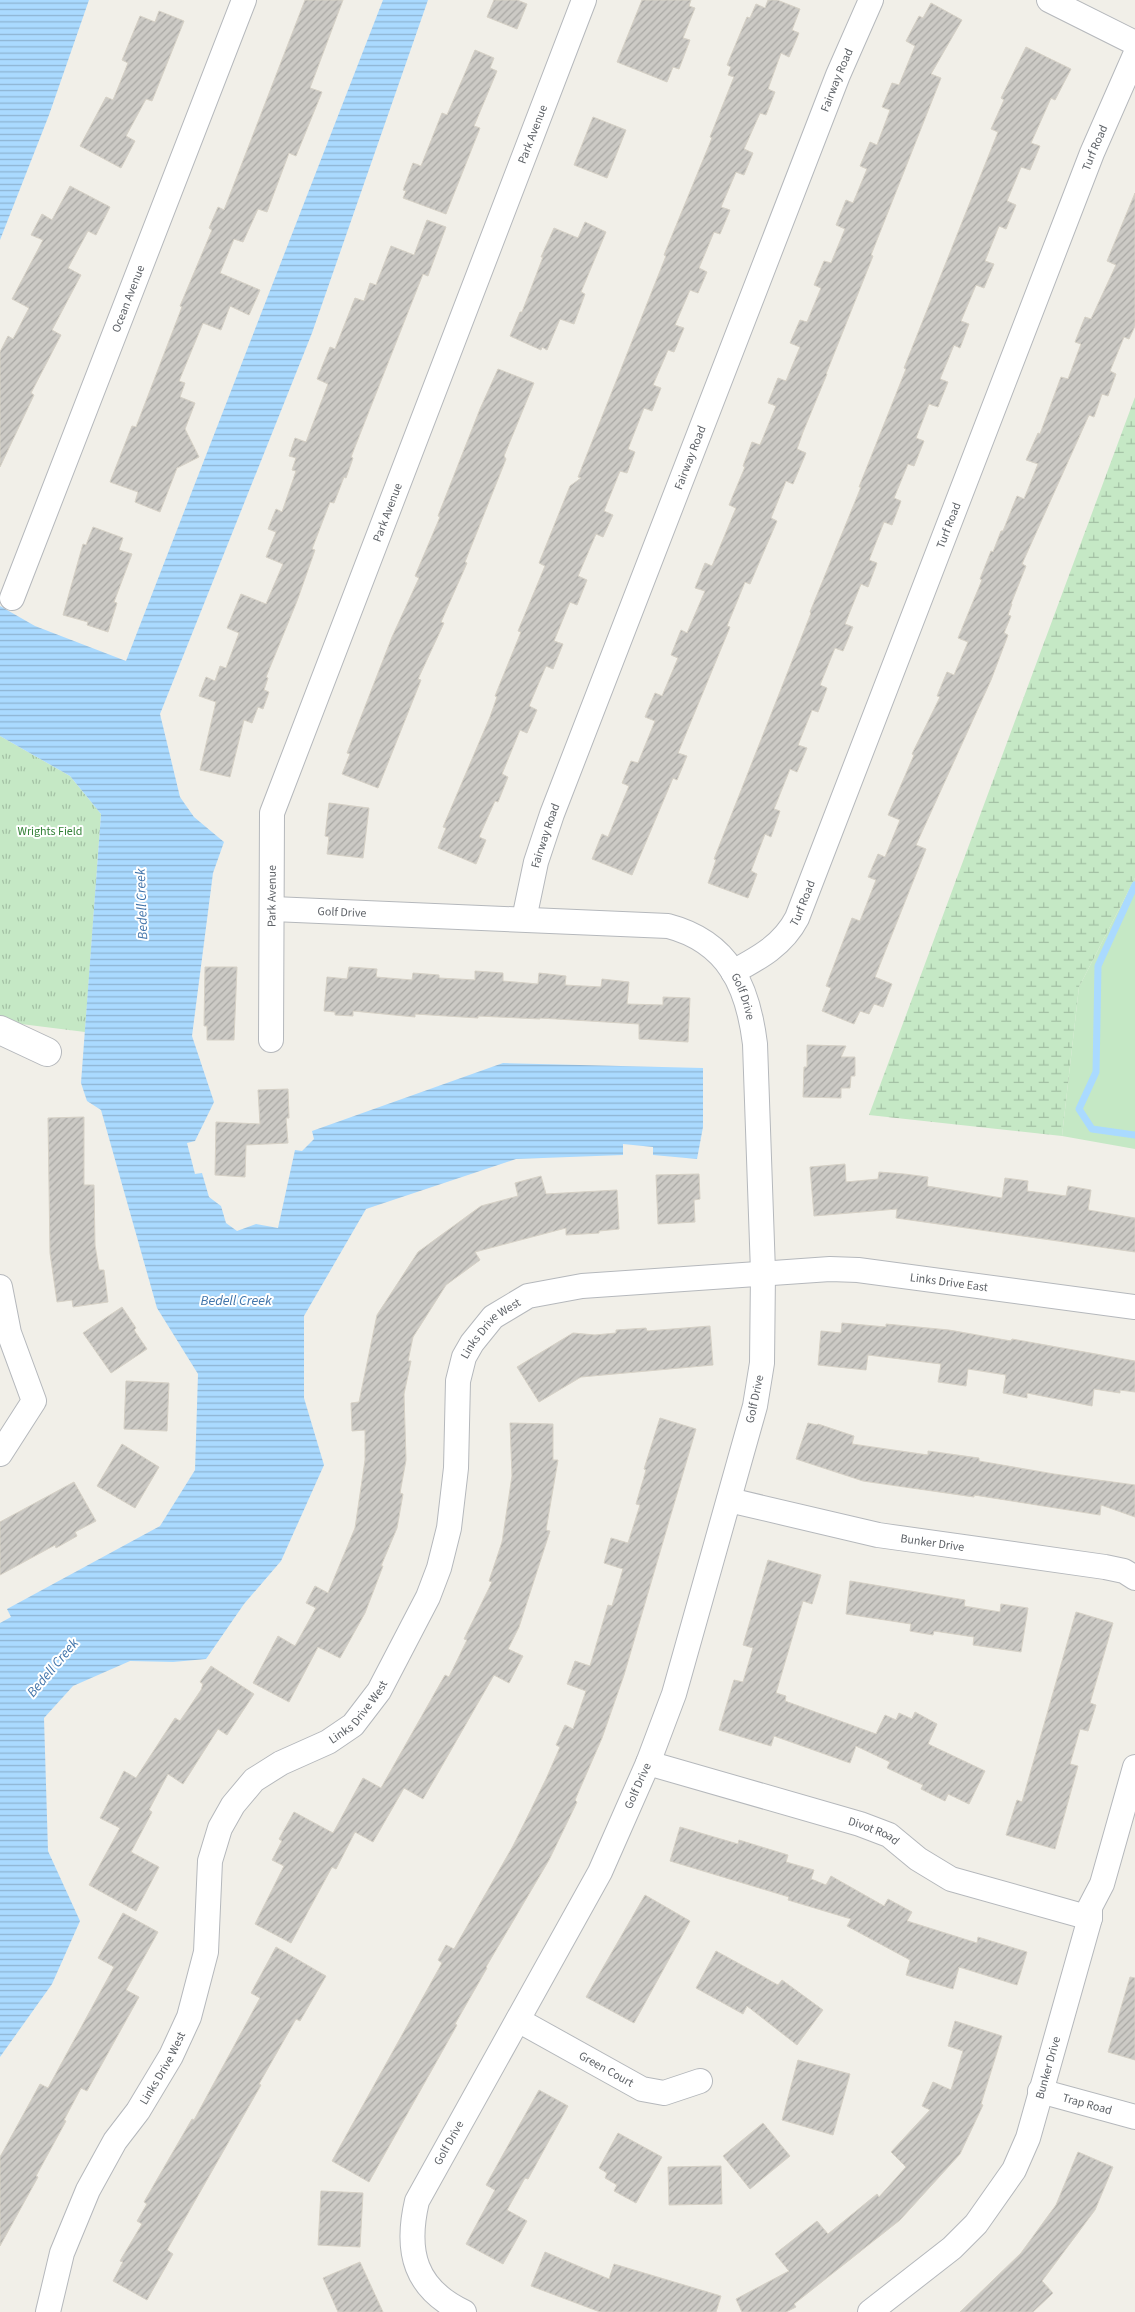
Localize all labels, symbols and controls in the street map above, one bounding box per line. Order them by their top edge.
street label: Fairway Road [816,46,857,114]
street label: Park Avenue [513,102,552,166]
street label: Turf Road [1078,122,1112,173]
street label: Ocean Avenue [107,262,149,335]
street label: Fairway Road [670,423,710,492]
street label: Park Avenue [368,480,406,544]
street label: Turf Road [932,500,965,551]
street label: Fairway Road [526,801,564,870]
park label: Wrights Field [17,823,83,840]
street label: Park Avenue [263,865,280,927]
water label: Bedell Creek [131,868,153,940]
street label: Turf Road [786,878,819,930]
street label: Golf Drive [317,902,367,922]
street label: Golf Drive [727,970,759,1022]
street label: Links Drive East [909,1269,989,1296]
water label: Bedell Creek [200,1291,272,1311]
street label: Links Drive West [456,1294,524,1362]
street label: Golf Drive [742,1373,768,1425]
street label: Bunker Drive [899,1530,966,1556]
water label: Bedell Creek [22,1634,84,1702]
street label: Links Drive West [325,1677,392,1748]
street label: Golf Drive [620,1760,656,1812]
street label: Divot Road [846,1813,903,1849]
street label: Links Drive West [135,2029,190,2108]
street label: Bunker Drive [1031,2034,1065,2101]
street label: Green Court [576,2047,637,2091]
street label: Trap Road [1061,2089,1114,2119]
street label: Golf Drive [430,2117,468,2169]

